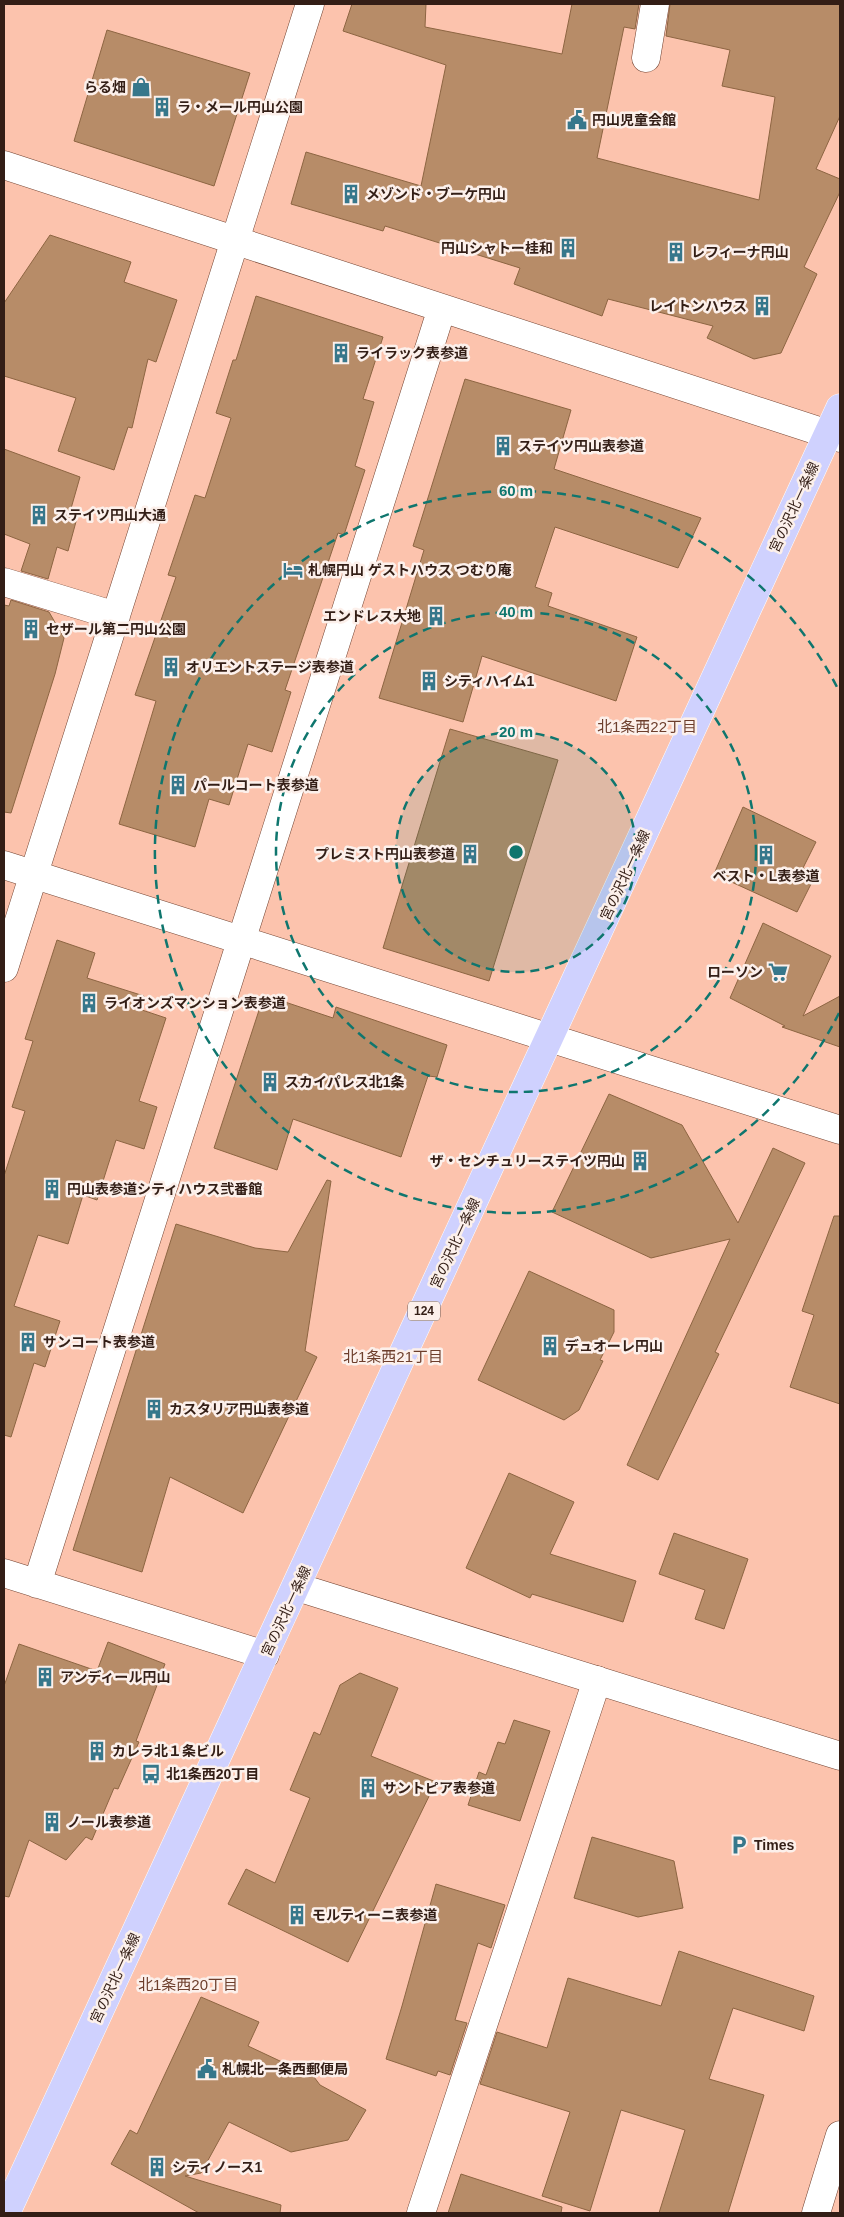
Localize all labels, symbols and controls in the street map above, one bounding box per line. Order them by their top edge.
shop icon: らる畑 [130,76,152,98]
place label: らる畑 [84,79,126,95]
building icon: ラ・メール円山公園 [151,96,173,118]
place label: ラ・メール円山公園 [177,99,303,115]
public building icon: 円山児童会館 [566,109,588,131]
place label: 円山児童会館 [592,112,676,128]
building icon: メゾンド・ブーケ円山 [340,183,362,205]
place label: メゾンド・ブーケ円山 [366,186,506,202]
building icon: 円山シャトー桂和 [557,237,579,259]
place label: 円山シャトー桂和 [441,240,553,256]
building icon: レフィーナ円山 [665,241,687,263]
place label: レフィーナ円山 [691,244,789,260]
building icon: レイトンハウス [751,295,773,317]
place label: レイトンハウス [649,298,747,314]
building icon: ライラック表参道 [330,342,352,364]
place label: ライラック表参道 [356,345,468,361]
building icon: ステイツ円山表参道 [492,435,514,457]
place label: ステイツ円山表参道 [518,438,644,454]
street label: 宮の沢北一条線 [766,459,822,555]
text: 60 m [499,482,533,499]
building icon: ステイツ円山大通 [28,504,50,526]
place label: ステイツ円山大通 [54,507,166,523]
hotel icon: 札幌円山 ゲストハウス つむり庵 [282,559,304,581]
place label: 札幌円山 ゲストハウス つむり庵 [308,562,512,578]
text: 40 m [499,603,533,620]
building icon: エンドレス大地 [425,605,447,627]
place label: エンドレス大地 [323,608,421,624]
building icon: セザール第二円山公園 [20,618,42,640]
place label: セザール第二円山公園 [46,621,186,637]
building icon: オリエントステージ表参道 [160,656,182,678]
place label: オリエントステージ表参道 [186,659,354,675]
building icon: シティハイム1 [418,670,440,692]
place label: シティハイム1 [444,673,535,689]
district label: 北1条西22丁目 [597,718,697,735]
text: 20 m [499,723,533,740]
building icon: パールコート表参道 [167,774,189,796]
place label: パールコート表参道 [193,777,319,793]
street label: 宮の沢北一条線 [597,827,653,923]
building icon: プレミスト円山表参道 [459,843,481,865]
centre of rings [507,843,525,861]
building icon: ベスト・L表参道 [755,844,777,866]
place label: プレミスト円山表参道 [315,846,455,862]
place label: ベスト・L表参道 [713,868,819,884]
supermarket icon: ローソン [767,961,789,983]
place label: ローソン [707,964,763,980]
building icon: ライオンズマンション表参道 [78,992,100,1014]
place label: ライオンズマンション表参道 [104,995,286,1011]
building icon: スカイパレス北1条 [259,1071,281,1093]
place label: スカイパレス北1条 [285,1074,405,1090]
building icon: ザ・センチュリーステイツ円山 [629,1150,651,1172]
place label: ザ・センチュリーステイツ円山 [430,1153,625,1169]
building icon: 円山表参道シティハウス弐番館 [41,1178,63,1200]
place label: 円山表参道シティハウス弐番館 [67,1181,262,1197]
street label: 宮の沢北一条線 [427,1195,483,1291]
road number: 124 [408,1302,440,1320]
building icon: サンコート表参道 [17,1331,39,1353]
place label: サンコート表参道 [43,1334,155,1350]
building icon: デュオーレ円山 [539,1335,561,1357]
place label: デュオーレ円山 [565,1338,663,1354]
district label: 北1条西21丁目 [343,1348,443,1365]
building icon: カスタリア円山表参道 [143,1398,165,1420]
place label: カスタリア円山表参道 [169,1401,309,1417]
street label: 宮の沢北一条線 [258,1563,314,1659]
building icon: アンディール円山 [34,1666,56,1688]
place label: アンディール円山 [60,1669,170,1685]
building icon: カレラ北１条ビル [86,1740,108,1762]
place label: カレラ北１条ビル [112,1743,224,1759]
bus stop icon: 北1条西20丁目 [140,1763,162,1785]
place label: 北1条西20丁目 [166,1766,259,1782]
building icon: サントピア表参道 [357,1777,379,1799]
place label: サントピア表参道 [383,1780,495,1796]
building icon: ノール表参道 [41,1811,63,1833]
place label: ノール表参道 [67,1814,151,1830]
parking icon: Times [728,1834,750,1856]
place label: Times [754,1837,794,1853]
building icon: モルティーニ表参道 [286,1904,308,1926]
place label: モルティーニ表参道 [312,1907,437,1923]
street label: 宮の沢北一条線 [87,1930,143,2026]
district label: 北1条西20丁目 [138,1976,238,1993]
public building icon: 札幌北一条西郵便局 [196,2058,218,2080]
place label: 札幌北一条西郵便局 [222,2061,348,2077]
building icon: シティノース1 [146,2156,168,2178]
place label: シティノース1 [172,2159,262,2175]

